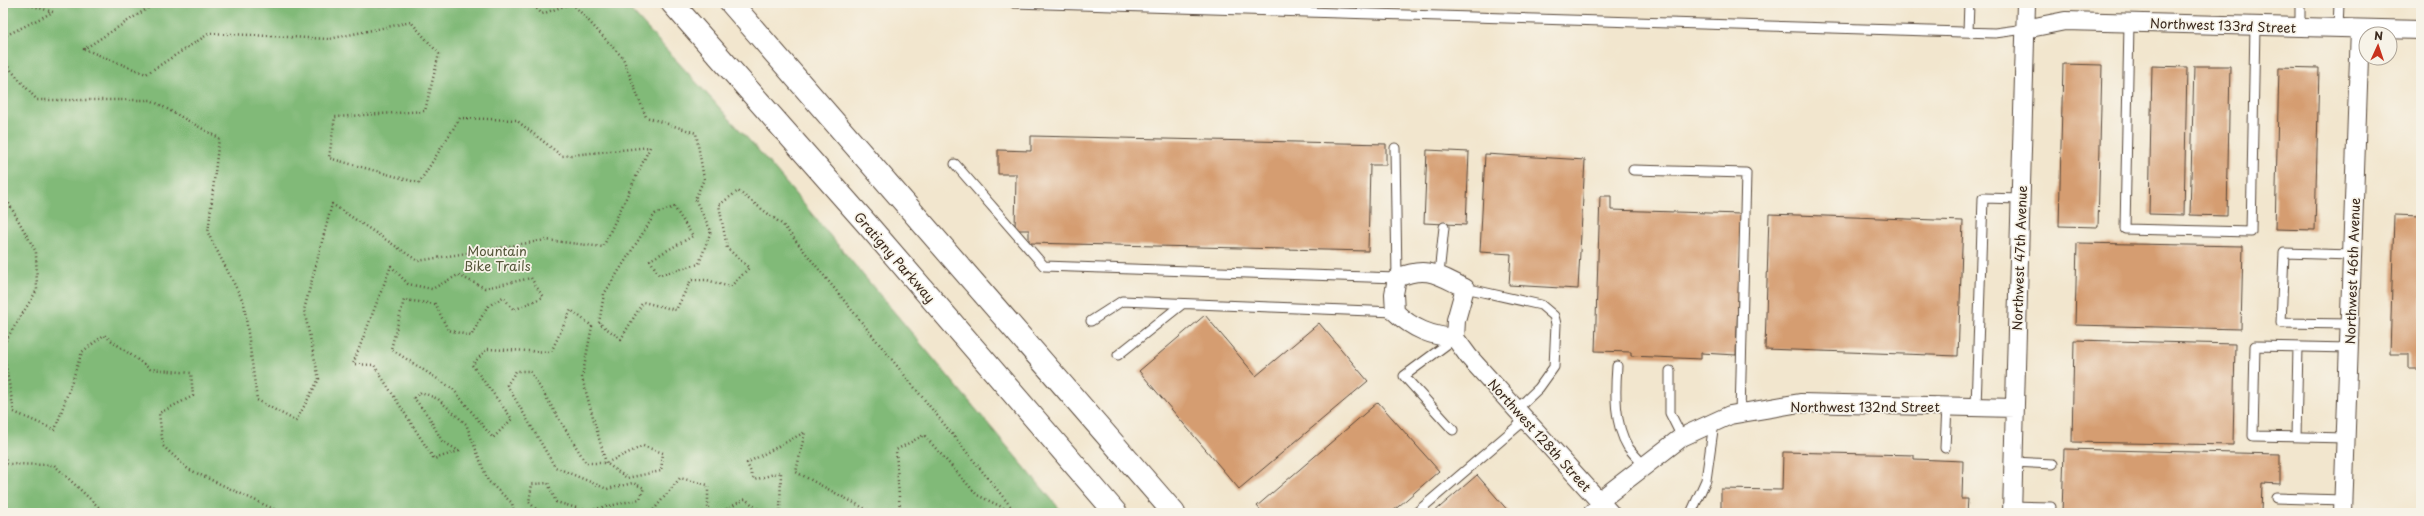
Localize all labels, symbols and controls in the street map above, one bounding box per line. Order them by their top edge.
street label: Northwest 133rd Street [2150,13,2296,37]
north arrow [2358,26,2398,66]
text: N [2374,27,2384,44]
street label: Northwest 47th Avenue [2007,185,2031,331]
street label: Northwest 46th Avenue [2340,197,2364,345]
street label: Gratigny Parkway [850,207,940,307]
park label: Mountain Bike Trails [463,241,531,275]
street label: Northwest 128th Street [1484,374,1596,496]
street label: Northwest 132nd Street [1790,397,1940,416]

